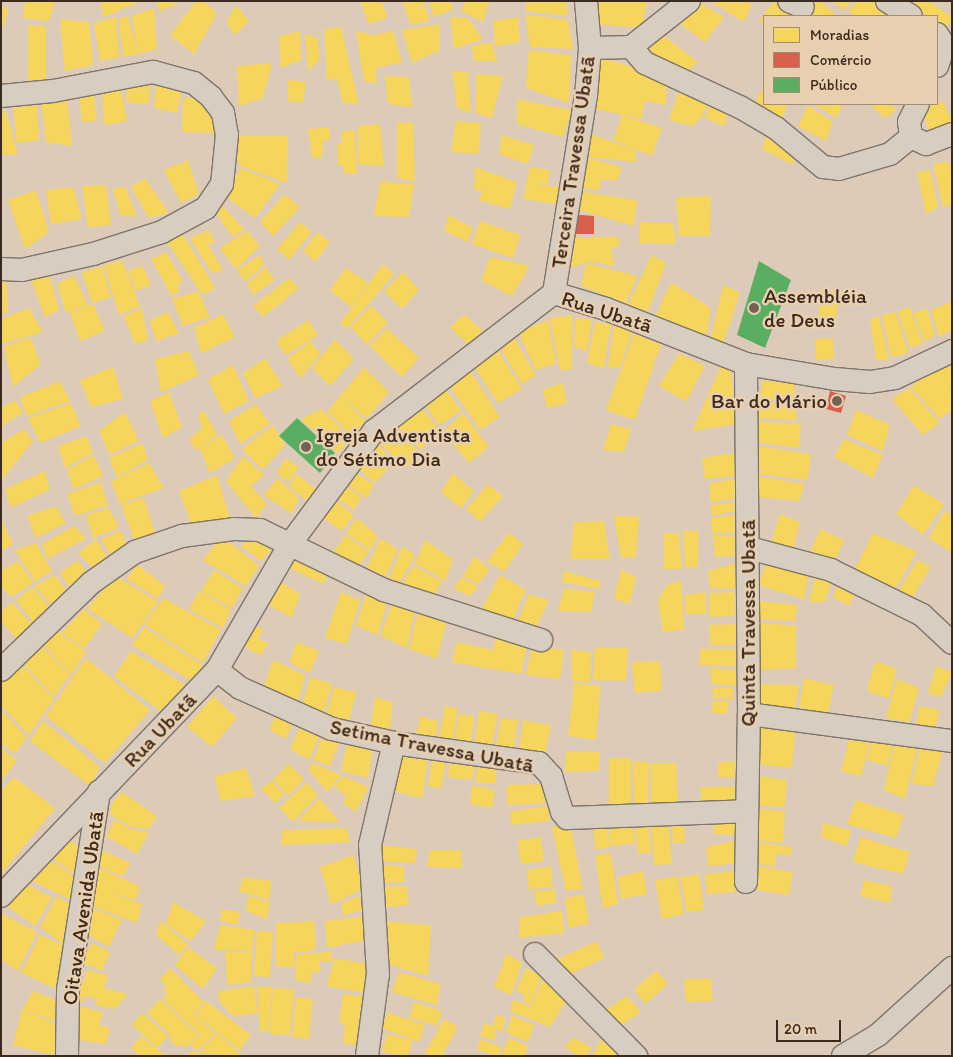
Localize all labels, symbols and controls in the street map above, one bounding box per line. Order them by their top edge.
legend [763,15,938,105]
text: Moradias [810,26,869,44]
text: Comércio [810,51,871,69]
street label: Terceira Travessa Ubatã [546,54,600,270]
text: Público [810,76,857,94]
place label: Assembléia de Deus [764,283,867,333]
street label: Rua Ubatã [558,286,656,338]
marker: Assembléia de Deus [748,302,760,314]
place label: Bar do Mário [711,388,827,414]
marker: Bar do Mário [831,395,843,407]
place label: Igreja Adventista do Sétimo Dia [316,422,471,472]
marker: Igreja Adventista do Sétimo Dia [300,441,312,453]
street label: Quinta Travessa Ubatã [735,520,761,726]
street label: Rua Ubatã [118,687,202,773]
street label: Setima Travessa Ubatã [329,714,535,778]
street label: Oitava Avenida Ubatã [57,810,109,1006]
scale bar [778,1010,843,1042]
text: 20 m [784,1020,817,1038]

